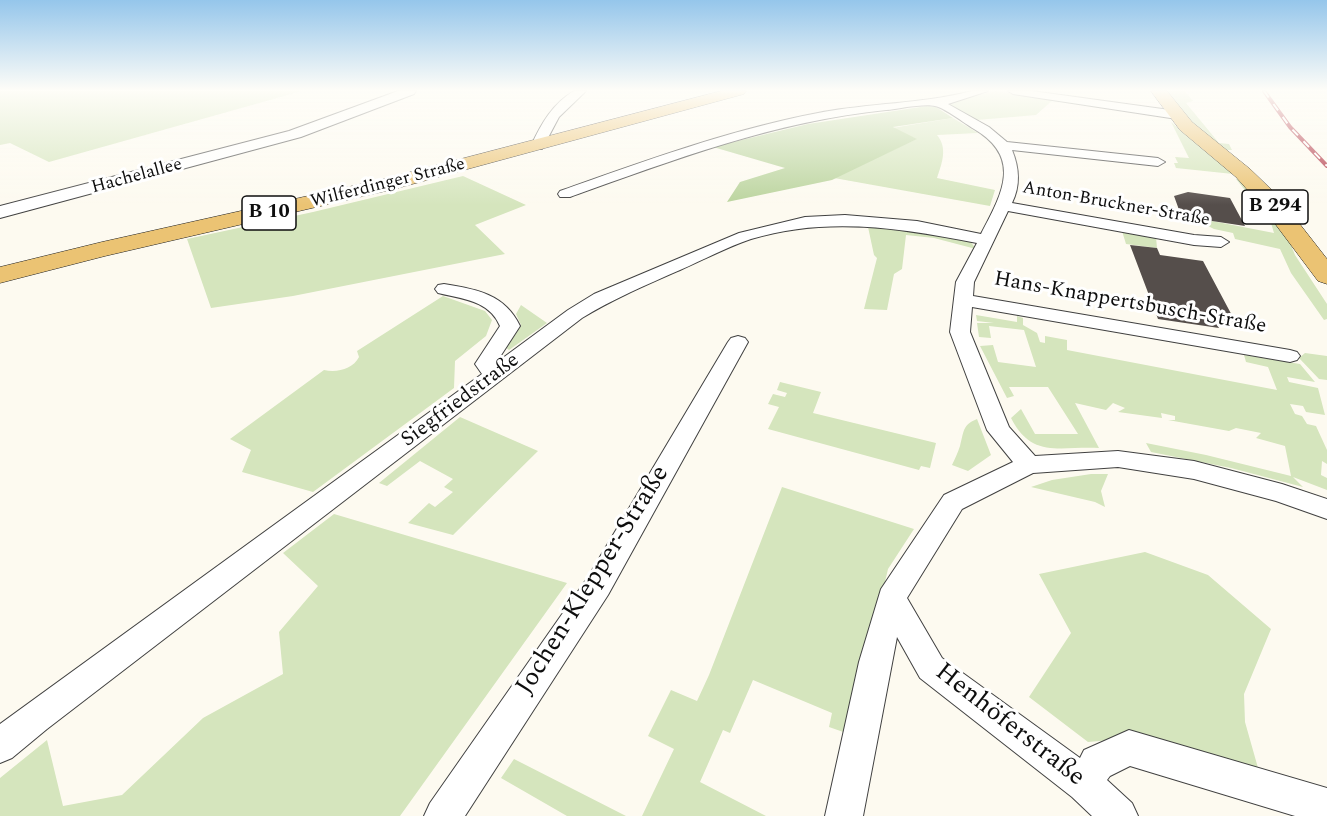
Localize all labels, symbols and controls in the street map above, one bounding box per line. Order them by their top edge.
street label: Wilferdinger Straße [308,154,468,214]
street label: Hachelallee [89,155,185,199]
street label: Anton-Bruckner-Straße [1021,178,1211,232]
road number: B 294 [1242,190,1308,224]
road number: B 10 [242,196,296,230]
street label: Hans-Knappertsbusch-Straße [992,268,1268,340]
street label: Siegfriedstraße [397,348,525,454]
street label: Jochen-Klepper-Straße [511,461,677,701]
street label: Henhöferstraße [928,658,1090,794]

